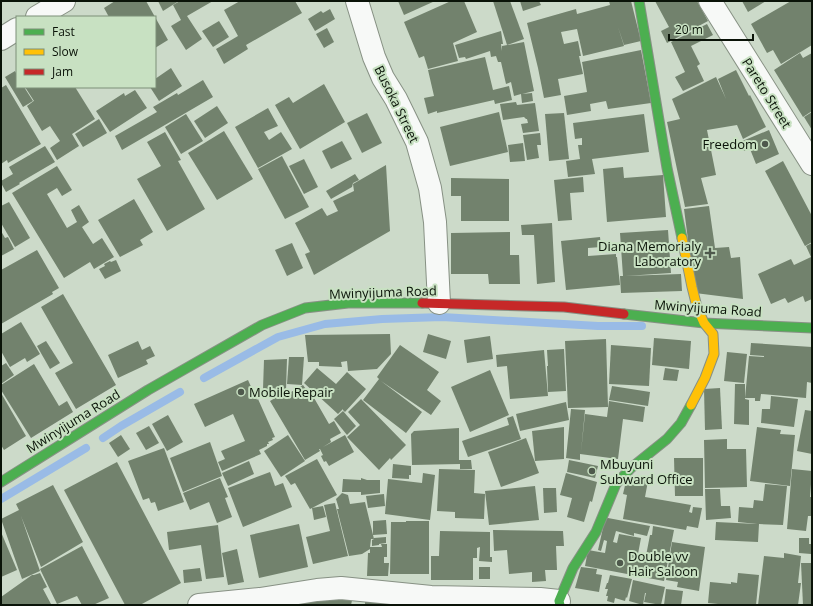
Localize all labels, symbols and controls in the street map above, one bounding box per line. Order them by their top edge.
legend [16,16,156,88]
scale bar [669,16,753,42]
text: 20 m [675,21,703,38]
text: Fast [52,23,75,40]
text: Slow [52,43,79,60]
street label: Pareto Street [738,54,796,132]
street label: Busoka Street [370,62,424,146]
text: Jam [51,63,73,80]
place label: Freedom [703,135,757,153]
marker: Freedom [760,139,770,149]
place label: Diana Memorialy Laboratory [598,237,701,270]
marker: Diana Memorialy Laboratory [704,247,716,259]
street label: Mwinyijuma Road [329,281,437,303]
street label: Mwinyijuma Road [654,295,762,321]
place label: Mobile Repair [249,383,333,401]
street label: Mwinyijuma Road [23,385,123,457]
marker: Mobile Repair [236,387,246,397]
place label: Mbuyuni Subward Office [600,455,693,488]
marker: Mbuyuni Subward Office [587,466,597,476]
place label: Double vv Hair Saloon [628,547,698,580]
marker: Double vv Hair Saloon [615,558,625,568]

